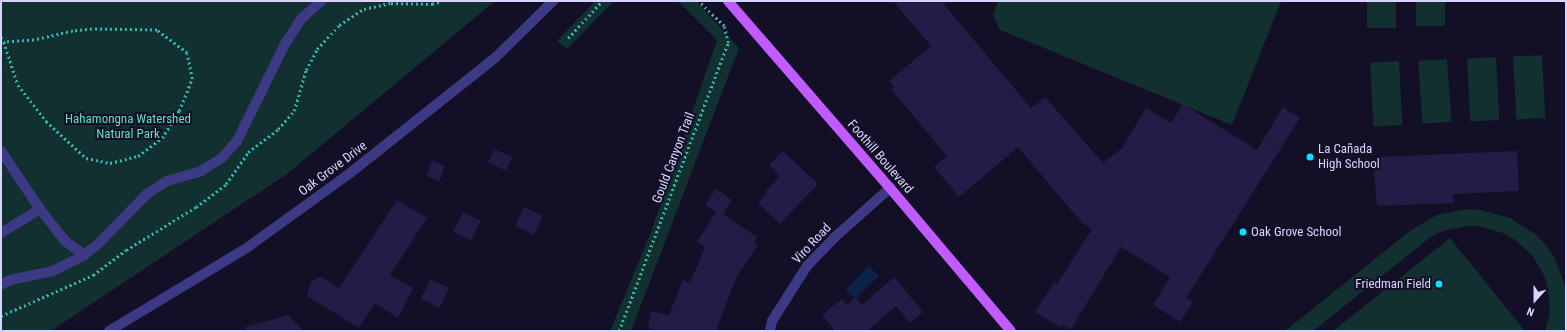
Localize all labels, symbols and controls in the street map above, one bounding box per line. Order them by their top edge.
street label: Gould Canyon Trail [649,110,699,206]
park label: Hahamongna Watershed Natural Park [65,112,191,143]
street label: Foothill Boulevard [844,117,916,197]
street label: Oak Grove Drive [296,138,370,200]
place label: La Cañada High School [1318,142,1380,173]
marker: La Cañada High School [1305,152,1315,162]
street label: Viro Road [789,221,835,267]
place label: Oak Grove School [1251,224,1341,240]
marker: Oak Grove School [1238,227,1248,237]
place label: Friedman Field [1355,276,1431,292]
marker: Friedman Field [1434,279,1444,289]
north arrow [1515,280,1555,320]
text: N [1525,304,1536,319]

